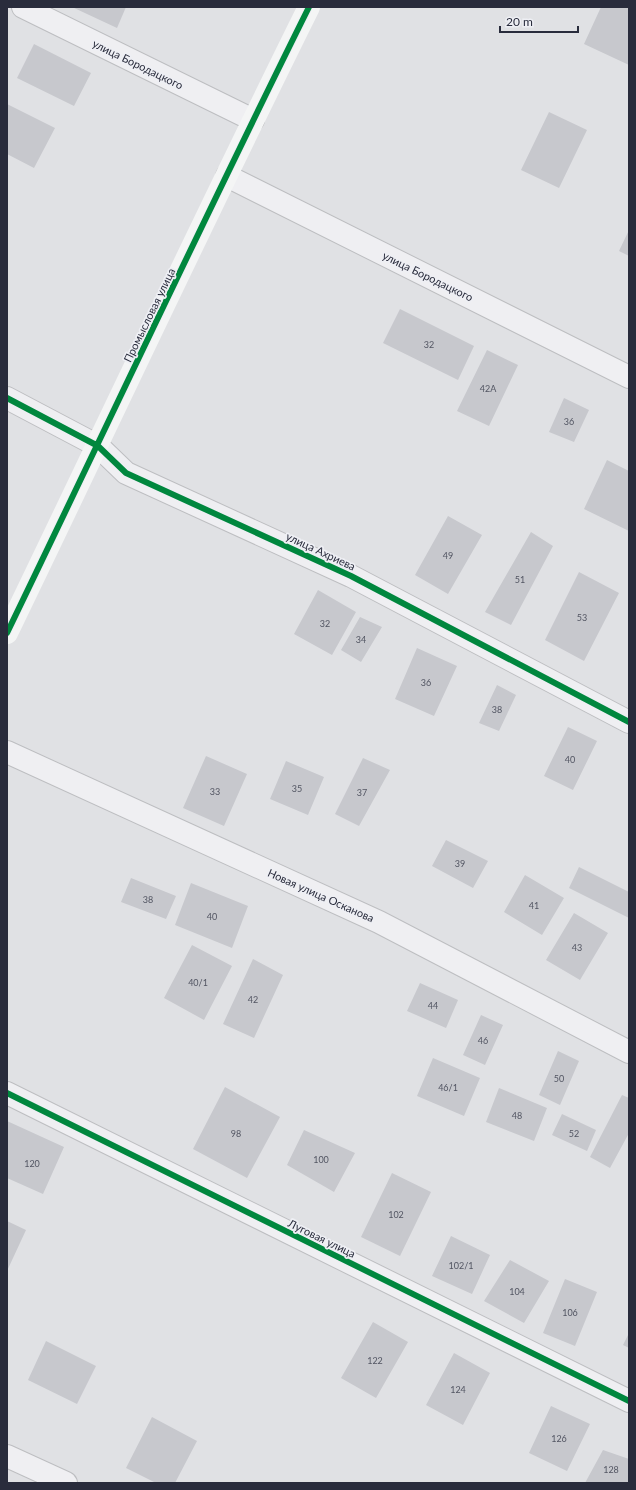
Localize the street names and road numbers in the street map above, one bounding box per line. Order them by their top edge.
street label: улица Бородацкого [91,36,185,92]
street label: улица Бородацкого [381,248,475,304]
street label: Промысловая улица [121,266,177,364]
street label: улица Ахриева [284,529,358,573]
street label: Новая улица Осканова [266,866,376,924]
street label: Луговая улица [285,1216,358,1260]

